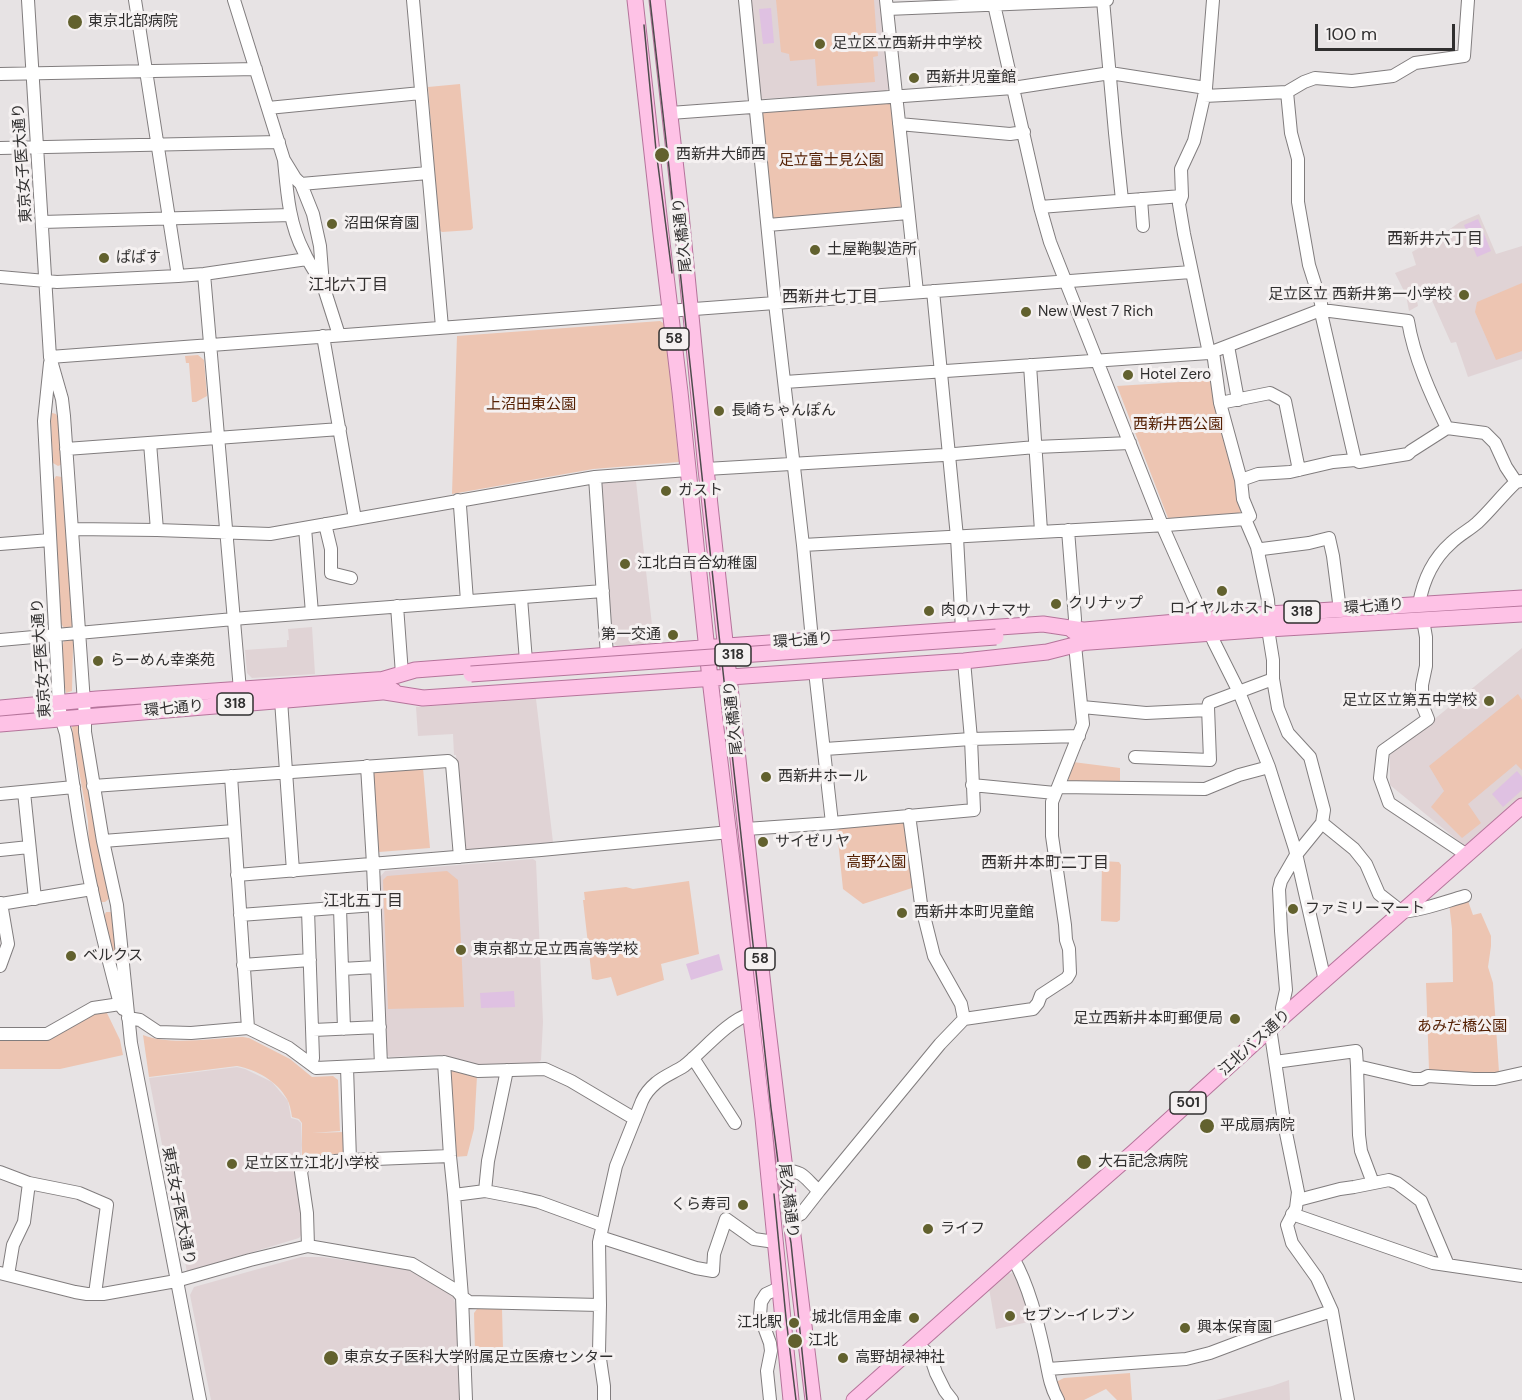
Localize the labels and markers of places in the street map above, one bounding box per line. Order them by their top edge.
marker: 東京北部病院 [66,13,84,31]
place label: 東京北部病院 [88,13,178,31]
place label: 足立区立西新井中学校 [832,35,982,53]
marker: 足立区立西新井中学校 [813,37,827,51]
place label: 西新井児童館 [926,69,1016,87]
marker: 西新井児童館 [907,71,921,85]
marker: 西新井大師西 [653,146,671,164]
place label: 西新井大師西 [676,146,766,164]
place label: 沼田保育園 [344,215,419,233]
marker: 沼田保育園 [325,217,339,231]
place label: 土屋鞄製造所 [827,241,917,259]
marker: 土屋鞄製造所 [808,243,822,257]
place label: ぱぱす [116,249,161,267]
marker: ぱぱす [97,251,111,265]
place label: 足立区立 西新井第一小学校 [1268,286,1452,304]
marker: 足立区立 西新井第一小学校 [1457,288,1471,302]
place label: New West 7 Rich [1038,303,1153,321]
marker: New West 7 Rich [1019,305,1033,319]
place label: Hotel Zero [1140,366,1211,384]
marker: Hotel Zero [1121,368,1135,382]
place label: 長崎ちゃんぽん [731,402,836,420]
marker: 長崎ちゃんぽん [712,404,726,418]
place label: ガスト [678,482,723,500]
marker: ガスト [659,484,673,498]
place label: 江北白百合幼稚園 [637,555,757,573]
marker: 江北白百合幼稚園 [618,557,632,571]
marker: ロイヤルホスト [1215,584,1229,598]
place label: クリナップ [1068,595,1143,613]
marker: クリナップ [1049,597,1063,611]
place label: ロイヤルホスト [1170,600,1274,618]
place label: 肉のハナマサ [941,602,1031,620]
marker: 肉のハナマサ [922,604,936,618]
place label: 第一交通 [601,626,661,644]
marker: 第一交通 [666,628,680,642]
place label: らーめん幸楽苑 [110,652,215,670]
marker: らーめん幸楽苑 [91,654,105,668]
place label: 足立区立第五中学校 [1342,692,1477,710]
marker: 足立区立第五中学校 [1482,694,1496,708]
place label: 西新井ホール [778,768,868,786]
marker: 西新井ホール [759,770,773,784]
place label: サイゼリヤ [775,833,850,851]
marker: サイゼリヤ [756,835,770,849]
place label: ファミリーマート [1305,900,1425,918]
marker: ファミリーマート [1286,902,1300,916]
place label: 西新井本町児童館 [914,904,1034,922]
marker: 西新井本町児童館 [895,906,909,920]
place label: 東京都立足立西高等学校 [473,941,638,959]
marker: 東京都立足立西高等学校 [454,943,468,957]
place label: ベルクス [83,947,143,965]
marker: ベルクス [64,949,78,963]
place label: 足立西新井本町郵便局 [1073,1010,1223,1028]
marker: 足立西新井本町郵便局 [1228,1012,1242,1026]
marker: 平成扇病院 [1198,1117,1216,1135]
place label: 平成扇病院 [1220,1117,1295,1135]
marker: 大石記念病院 [1075,1153,1093,1171]
place label: 大石記念病院 [1098,1153,1188,1171]
place label: 足立区立江北小学校 [244,1155,379,1173]
marker: 足立区立江北小学校 [225,1157,239,1171]
place label: くら寿司 [671,1196,731,1214]
marker: くら寿司 [736,1198,750,1212]
place label: ライフ [940,1220,985,1238]
marker: ライフ [921,1222,935,1236]
place label: セブン-イレブン [1022,1307,1135,1325]
place label: 城北信用金庫 [812,1309,902,1327]
marker: セブン-イレブン [1003,1309,1017,1323]
marker: 城北信用金庫 [907,1311,921,1325]
place label: 江北駅 [737,1314,782,1332]
marker: 江北駅 [787,1316,801,1330]
place label: 興本保育園 [1197,1319,1272,1337]
marker: 興本保育園 [1178,1321,1192,1335]
marker: 江北 [786,1332,804,1350]
place label: 江北 [808,1332,838,1350]
marker: 東京女子医科大学附属足立医療センター [322,1349,340,1367]
place label: 東京女子医科大学附属足立医療センター [344,1349,614,1367]
place label: 高野胡禄神社 [855,1349,945,1367]
marker: 高野胡禄神社 [836,1351,850,1365]

